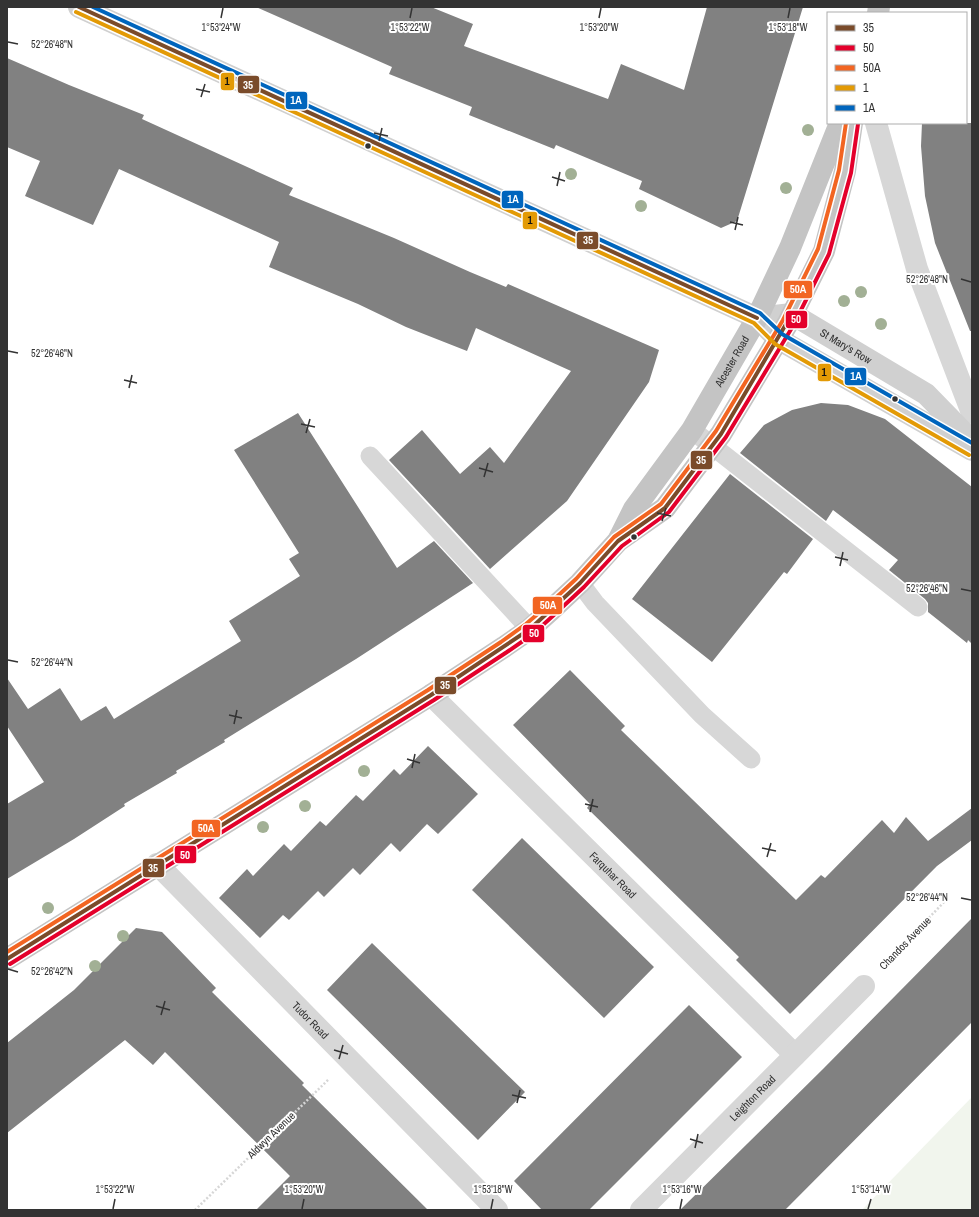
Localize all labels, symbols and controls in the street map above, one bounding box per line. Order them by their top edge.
legend [827,12,967,124]
text: 35 [863,20,874,36]
text: 1°53'24"W [201,21,241,34]
text: 1°53'22"W [390,21,430,34]
text: 1°53'20"W [579,21,619,34]
text: 1°53'18"W [768,21,808,34]
text: 52°26'48"N [31,38,73,51]
text: 50 [863,40,874,56]
text: 50A [863,60,881,76]
line badge: 1 [220,72,235,91]
text: 1 [224,74,230,88]
line badge: 35 [237,75,260,94]
text: 35 [243,78,253,92]
text: 1 [863,80,869,96]
line badge: 1A [285,91,308,110]
text: 1A [290,93,302,107]
text: 1A [863,100,875,116]
unlabelled marker [363,141,373,151]
line badge: 1A [501,190,524,209]
text: 1A [507,192,519,206]
line badge: 1 [522,211,538,230]
text: 1 [527,213,533,227]
line badge: 35 [576,231,599,250]
text: 35 [583,233,593,247]
text: 52°26'48"N [906,273,948,286]
line badge: 50A [783,280,813,299]
text: 50A [790,282,807,296]
line badge: 50 [785,310,808,329]
text: 50 [791,312,801,326]
street label: St Mary's Row [817,325,875,367]
street label: Alcester Road [711,333,752,390]
text: 52°26'46"N [31,347,73,360]
line badge: 1 [817,363,832,382]
text: 1 [821,365,827,379]
line badge: 1A [844,367,867,386]
text: 1A [850,369,862,383]
unlabelled marker [890,394,900,404]
line badge: 35 [690,450,713,470]
text: 35 [696,453,706,467]
unlabelled marker [629,532,639,542]
text: 52°26'46"N [906,582,948,595]
line badge: 50A [532,596,563,615]
text: 50A [540,598,557,612]
line badge: 50 [522,624,545,643]
text: 50 [529,626,539,640]
text: 52°26'44"N [31,656,73,669]
line badge: 35 [434,676,457,695]
text: 35 [440,678,450,692]
line badge: 50A [191,819,221,838]
text: 50A [198,821,215,835]
line badge: 50 [174,845,197,864]
text: 50 [180,848,190,862]
street label: Farquhar Road [587,849,639,901]
line badge: 35 [142,858,165,878]
text: 35 [148,861,158,875]
text: 52°26'44"N [906,891,948,904]
street label: Chandos Avenue [876,913,934,973]
text: 52°26'42"N [31,965,73,978]
street label: Tudor Road [289,999,332,1042]
street label: Leighton Road [727,1072,778,1124]
street label: Aldwyn Avenue [243,1109,298,1162]
text: 1°53'22"W [95,1183,135,1196]
text: 1°53'20"W [284,1183,324,1196]
text: 1°53'18"W [473,1183,513,1196]
text: 1°53'16"W [662,1183,702,1196]
text: 1°53'14"W [851,1183,891,1196]

